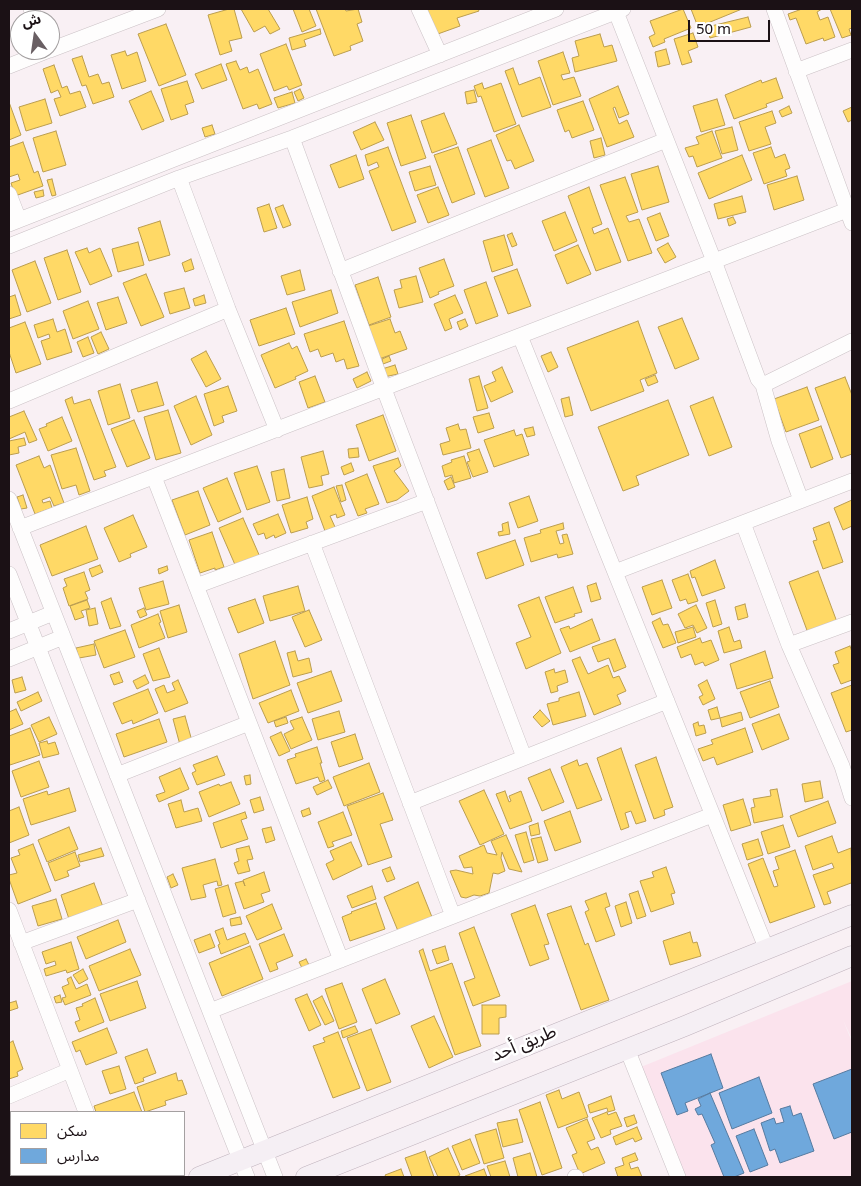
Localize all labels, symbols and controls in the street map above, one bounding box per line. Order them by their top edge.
text: ش [19,5,44,37]
north arrow [10,10,60,60]
scale bar [691,10,774,42]
text: 50 m [696,13,731,45]
street label: طريق أحد [490,1023,560,1069]
legend [10,1111,185,1176]
text: سكن [57,1115,87,1147]
text: مدارس [57,1140,100,1172]

